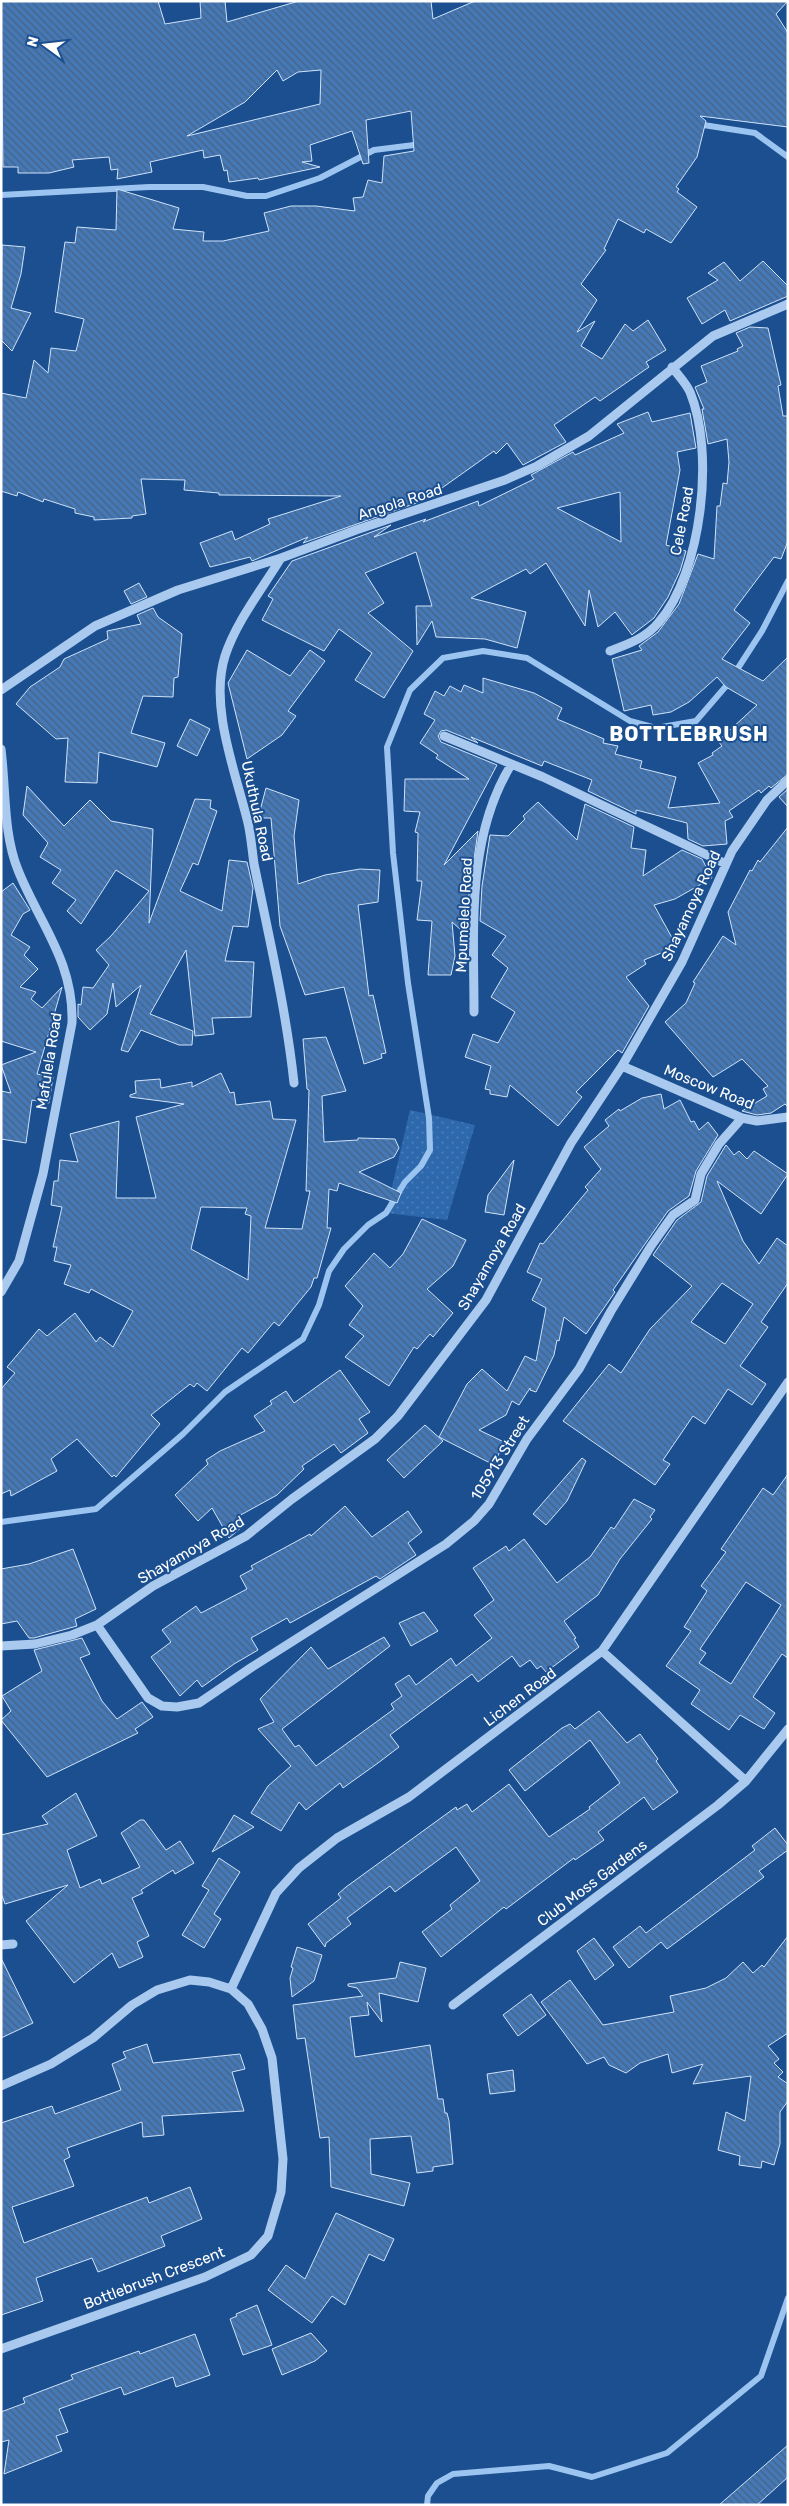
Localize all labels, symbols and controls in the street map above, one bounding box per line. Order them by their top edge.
north arrow [20,20,70,70]
text: N [23,35,42,49]
street label: Angola Road [355,480,445,524]
street label: Cele Road [667,485,697,557]
district label: BOTTLEBRUSH [609,722,769,746]
street label: Ukuthula Road [238,759,276,863]
street label: Shayamoya Road [657,848,725,964]
street label: Mpumelelo Road [452,857,476,973]
street label: Mafulela Road [32,1011,66,1111]
street label: Moscow Road [661,1061,757,1113]
street label: Shayamoya Road [454,1201,530,1313]
street label: 105913 Street [467,1412,533,1504]
street label: Shayamoya Road [135,1512,247,1588]
street label: Lichen Road [480,1664,560,1730]
street label: Club Moss Gardens [534,1836,651,1930]
street label: Bottlebrush Crescent [81,2243,227,2313]

